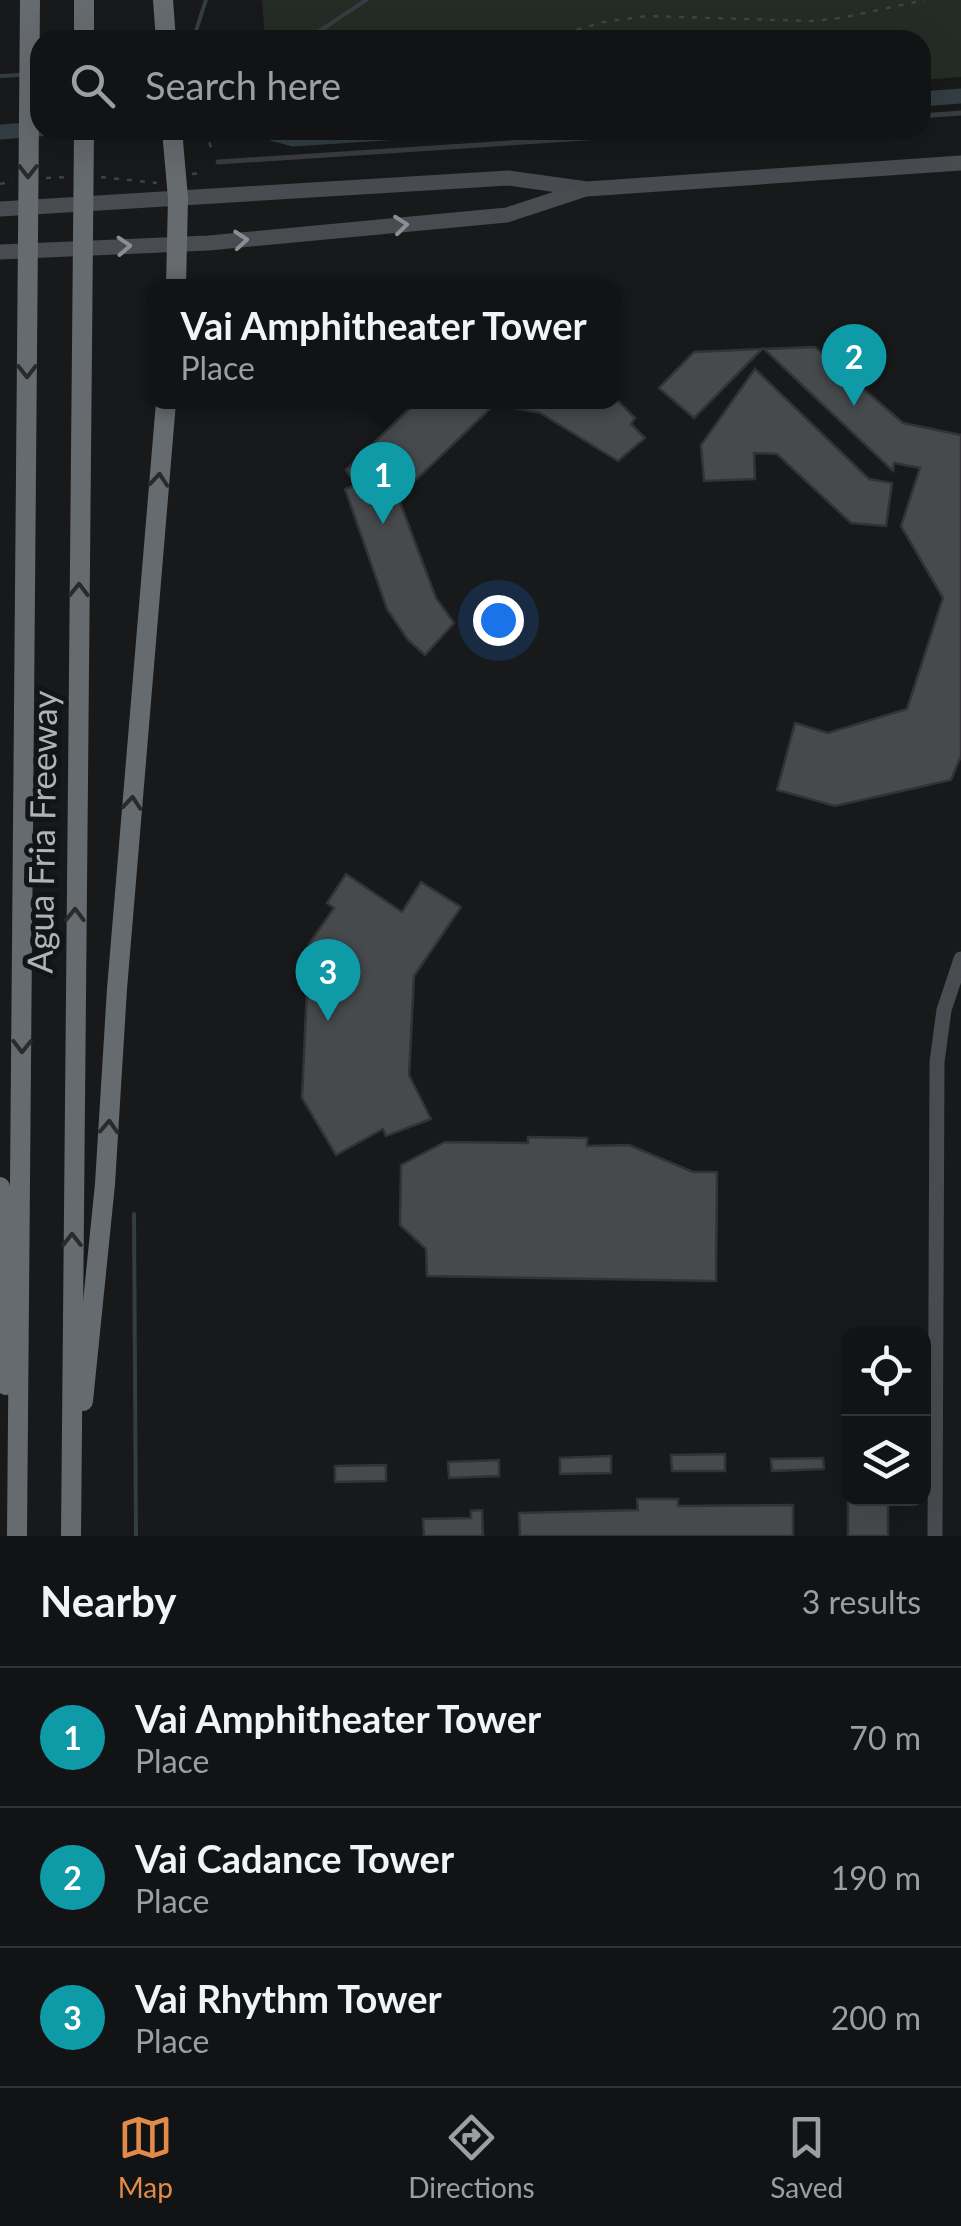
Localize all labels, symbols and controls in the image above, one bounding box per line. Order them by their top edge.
search box [30,30,931,140]
icon: search [65,58,120,113]
text: Search here [145,62,341,108]
one-way arrow [17,164,39,179]
one-way arrow [393,215,409,236]
one-way arrow [233,230,249,252]
one-way arrow [116,236,132,257]
popup [146,279,621,409]
text: Vai Amphitheater Tower [180,302,587,348]
pin: 2 [822,324,886,406]
text: Place [180,348,255,387]
one-way arrow [16,364,38,380]
pin: 1 [350,442,416,524]
one-way arrow [148,471,169,487]
one-way arrow [69,581,90,597]
your location [473,595,524,646]
street label: Agua Fria Freeway [18,690,64,974]
one-way arrow [120,794,142,810]
one-way arrow [64,906,85,922]
pin: 3 [296,938,360,1021]
one-way arrow [11,1040,33,1055]
one-way arrow [98,1118,119,1134]
one-way arrow [61,1231,83,1246]
map controls [841,1326,931,1506]
button: locate [841,1326,931,1416]
button: layers [841,1416,931,1506]
text: Nearby [40,1576,177,1626]
text: 3 results [802,1582,921,1621]
text: Vai Amphitheater Tower [135,1695,541,1741]
text: 1 [63,1718,82,1757]
text: 70 m [849,1718,921,1757]
text: Place [135,1741,209,1780]
text: Vai Cadance Tower [135,1835,454,1881]
text: 2 [63,1858,82,1897]
text: 190 m [831,1858,921,1897]
text: Place [135,1881,209,1920]
text: Vai Rhythm Tower [135,1975,442,2021]
text: 3 [63,1998,82,2037]
text: 200 m [831,1998,921,2037]
text: Place [135,2021,209,2060]
tab: Map [118,2110,173,2204]
tab: Directions [408,2110,535,2204]
tab: Saved [770,2110,843,2204]

